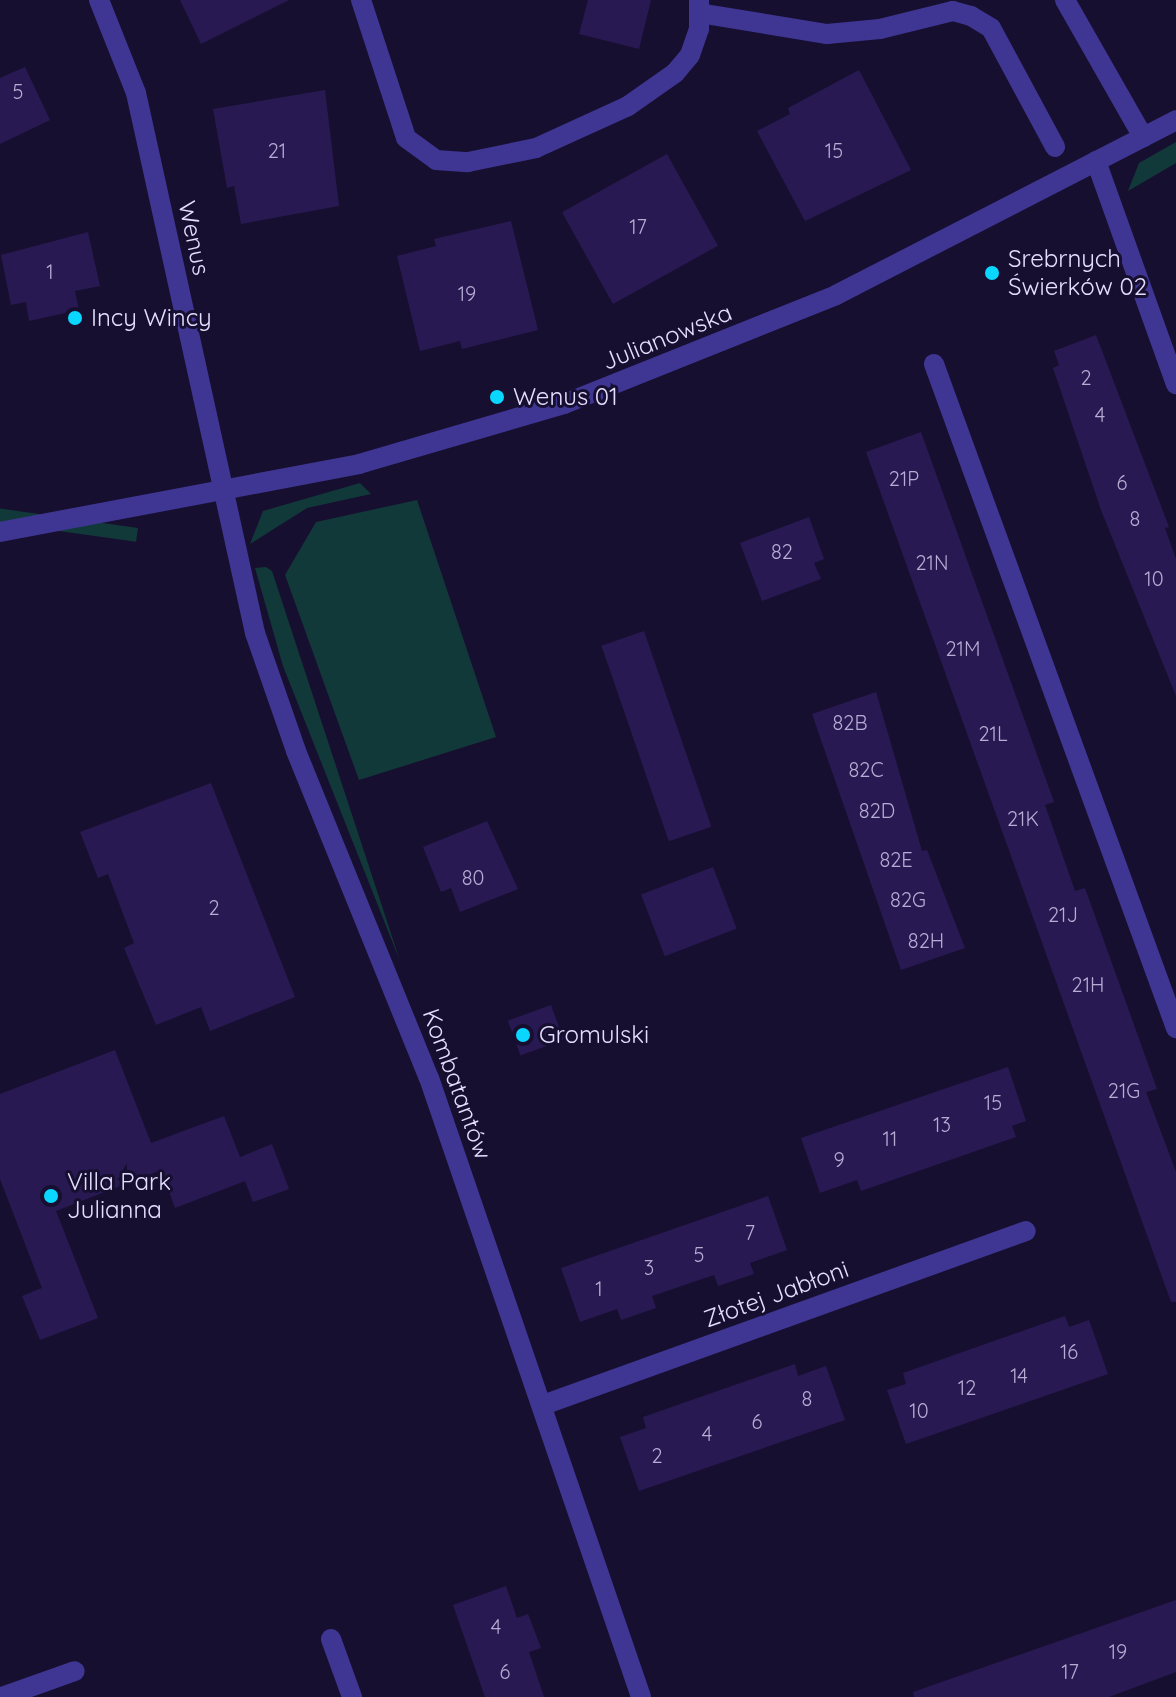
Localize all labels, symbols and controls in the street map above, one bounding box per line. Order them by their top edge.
house number: 5 [13,79,23,103]
house number: 21 [268,138,286,162]
house number: 15 [825,138,843,162]
street label: Wenus [172,198,216,278]
house number: 17 [629,214,647,238]
place label: Srebrnych Świerków 02 [1008,245,1147,301]
house number: 1 [46,259,54,283]
marker: Srebrnych Świerków 02 [983,264,1001,282]
house number: 19 [458,281,476,305]
street label: Julianowska [598,298,736,376]
place label: Incy Wincy [91,304,212,332]
marker: Incy Wincy [66,309,84,327]
house number: 2 [1080,365,1092,389]
place label: Wenus 01 [513,383,618,411]
marker: Wenus 01 [488,388,506,406]
house number: 4 [1095,402,1105,426]
house number: 21P [889,466,919,490]
house number: 6 [1117,470,1127,494]
house number: 8 [1130,506,1140,530]
house number: 82 [771,539,793,563]
house number: 21N [915,550,949,574]
house number: 10 [1144,566,1164,590]
house number: 21M [945,636,981,660]
house number: 82B [833,710,867,734]
house number: 21L [978,721,1008,745]
house number: 82C [849,757,883,781]
house number: 82D [859,798,895,822]
house number: 21K [1007,806,1039,830]
house number: 82E [879,847,913,871]
house number: 80 [462,865,484,889]
house number: 82G [890,887,926,911]
house number: 2 [208,895,220,919]
house number: 21J [1048,902,1078,926]
house number: 82H [908,928,944,952]
house number: 21H [1072,972,1104,996]
street label: Kombatantów [416,1005,498,1163]
place label: Gromulski [539,1021,649,1049]
marker: Gromulski [514,1026,532,1044]
house number: 21G [1108,1078,1140,1102]
house number: 15 [984,1090,1002,1114]
house number: 13 [933,1112,951,1136]
house number: 11 [883,1126,897,1150]
house number: 9 [833,1147,845,1171]
place label: Villa Park Julianna [67,1168,171,1224]
marker: Villa Park Julianna [42,1187,60,1205]
house number: 7 [745,1220,755,1244]
house number: 5 [694,1242,704,1266]
street label: Złotej Jabłoni [700,1254,852,1334]
house number: 3 [644,1255,654,1279]
house number: 1 [595,1276,603,1300]
house number: 16 [1060,1339,1078,1363]
house number: 14 [1010,1363,1028,1387]
house number: 12 [958,1375,976,1399]
house number: 8 [802,1386,812,1410]
house number: 10 [909,1398,929,1422]
house number: 6 [752,1409,762,1433]
house number: 4 [702,1421,712,1445]
house number: 2 [651,1443,663,1467]
house number: 4 [491,1614,501,1638]
house number: 19 [1109,1639,1127,1663]
house number: 6 [500,1659,510,1683]
house number: 17 [1061,1659,1079,1683]

